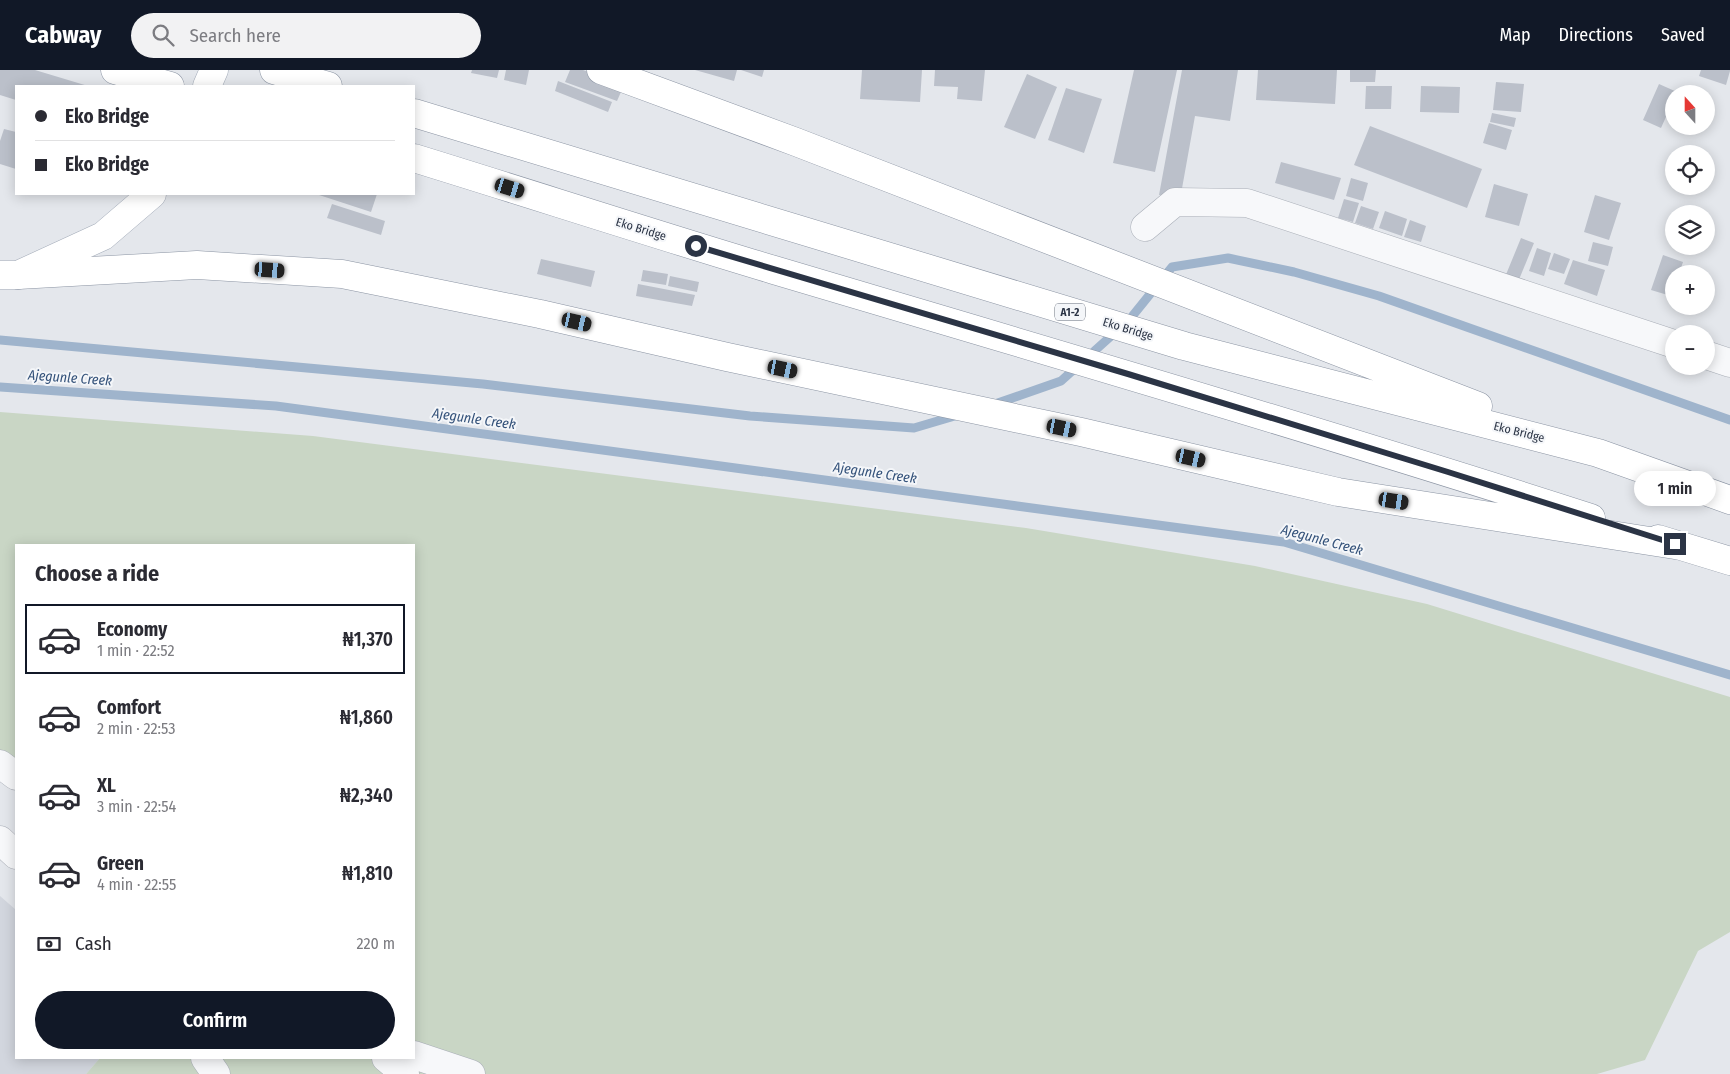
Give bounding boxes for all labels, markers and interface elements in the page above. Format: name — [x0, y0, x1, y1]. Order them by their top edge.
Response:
search box — [131, 13, 481, 58]
text: Cabway — [25, 21, 101, 49]
icon: search — [149, 21, 177, 49]
text: Search here — [189, 24, 281, 47]
text: Map — [1499, 24, 1531, 46]
text: Directions — [1559, 24, 1633, 46]
text: Saved — [1661, 24, 1705, 46]
north arrow — [1665, 85, 1715, 135]
map controls — [1665, 85, 1715, 375]
text: Eko Bridge — [65, 105, 149, 128]
button: locate — [1665, 145, 1715, 195]
text: Eko Bridge — [65, 153, 149, 176]
car — [493, 176, 526, 200]
button: layers — [1665, 205, 1715, 255]
street label: Eko Bridge — [614, 215, 668, 243]
route start — [685, 235, 707, 257]
car — [254, 261, 285, 279]
button: + — [1665, 265, 1715, 315]
road number: A1-2 — [1055, 303, 1085, 320]
car — [560, 311, 593, 333]
street label: Eko Bridge — [1101, 315, 1155, 343]
button: − — [1665, 325, 1715, 375]
car — [766, 359, 799, 379]
water label: Ajegunle Creek — [26, 367, 113, 389]
water label: Ajegunle Creek — [430, 405, 517, 433]
car — [1045, 418, 1078, 438]
street label: Eko Bridge — [1492, 419, 1546, 445]
car — [1174, 447, 1207, 469]
water label: Ajegunle Creek — [831, 459, 918, 487]
callout: 1 min — [1634, 472, 1716, 506]
text: 1 min — [1658, 479, 1692, 498]
car — [1378, 491, 1409, 511]
water label: Ajegunle Creek — [1278, 521, 1365, 559]
route end — [1664, 533, 1686, 555]
text: Choose a ride — [35, 560, 159, 587]
icon: car — [37, 617, 82, 662]
text: Economy — [97, 618, 167, 641]
text: ₦1,370 — [342, 628, 393, 651]
text: 1 min · 22:52 — [97, 641, 175, 660]
icon: car — [37, 695, 82, 740]
text: Comfort — [97, 696, 161, 719]
text: ₦1,860 — [340, 706, 393, 729]
text: 2 min · 22:53 — [97, 719, 176, 738]
icon: car — [37, 773, 82, 818]
text: XL — [97, 774, 116, 797]
text: ₦2,340 — [340, 784, 393, 807]
text: 3 min · 22:54 — [97, 797, 176, 816]
icon: car — [37, 851, 82, 896]
text: Green — [97, 852, 144, 875]
text: ₦1,810 — [342, 862, 393, 885]
text: 4 min · 22:55 — [97, 875, 176, 894]
icon: cash — [35, 930, 63, 958]
text: Cash — [75, 932, 112, 955]
text: 220 m — [356, 934, 395, 953]
button: Confirm — [35, 991, 395, 1049]

